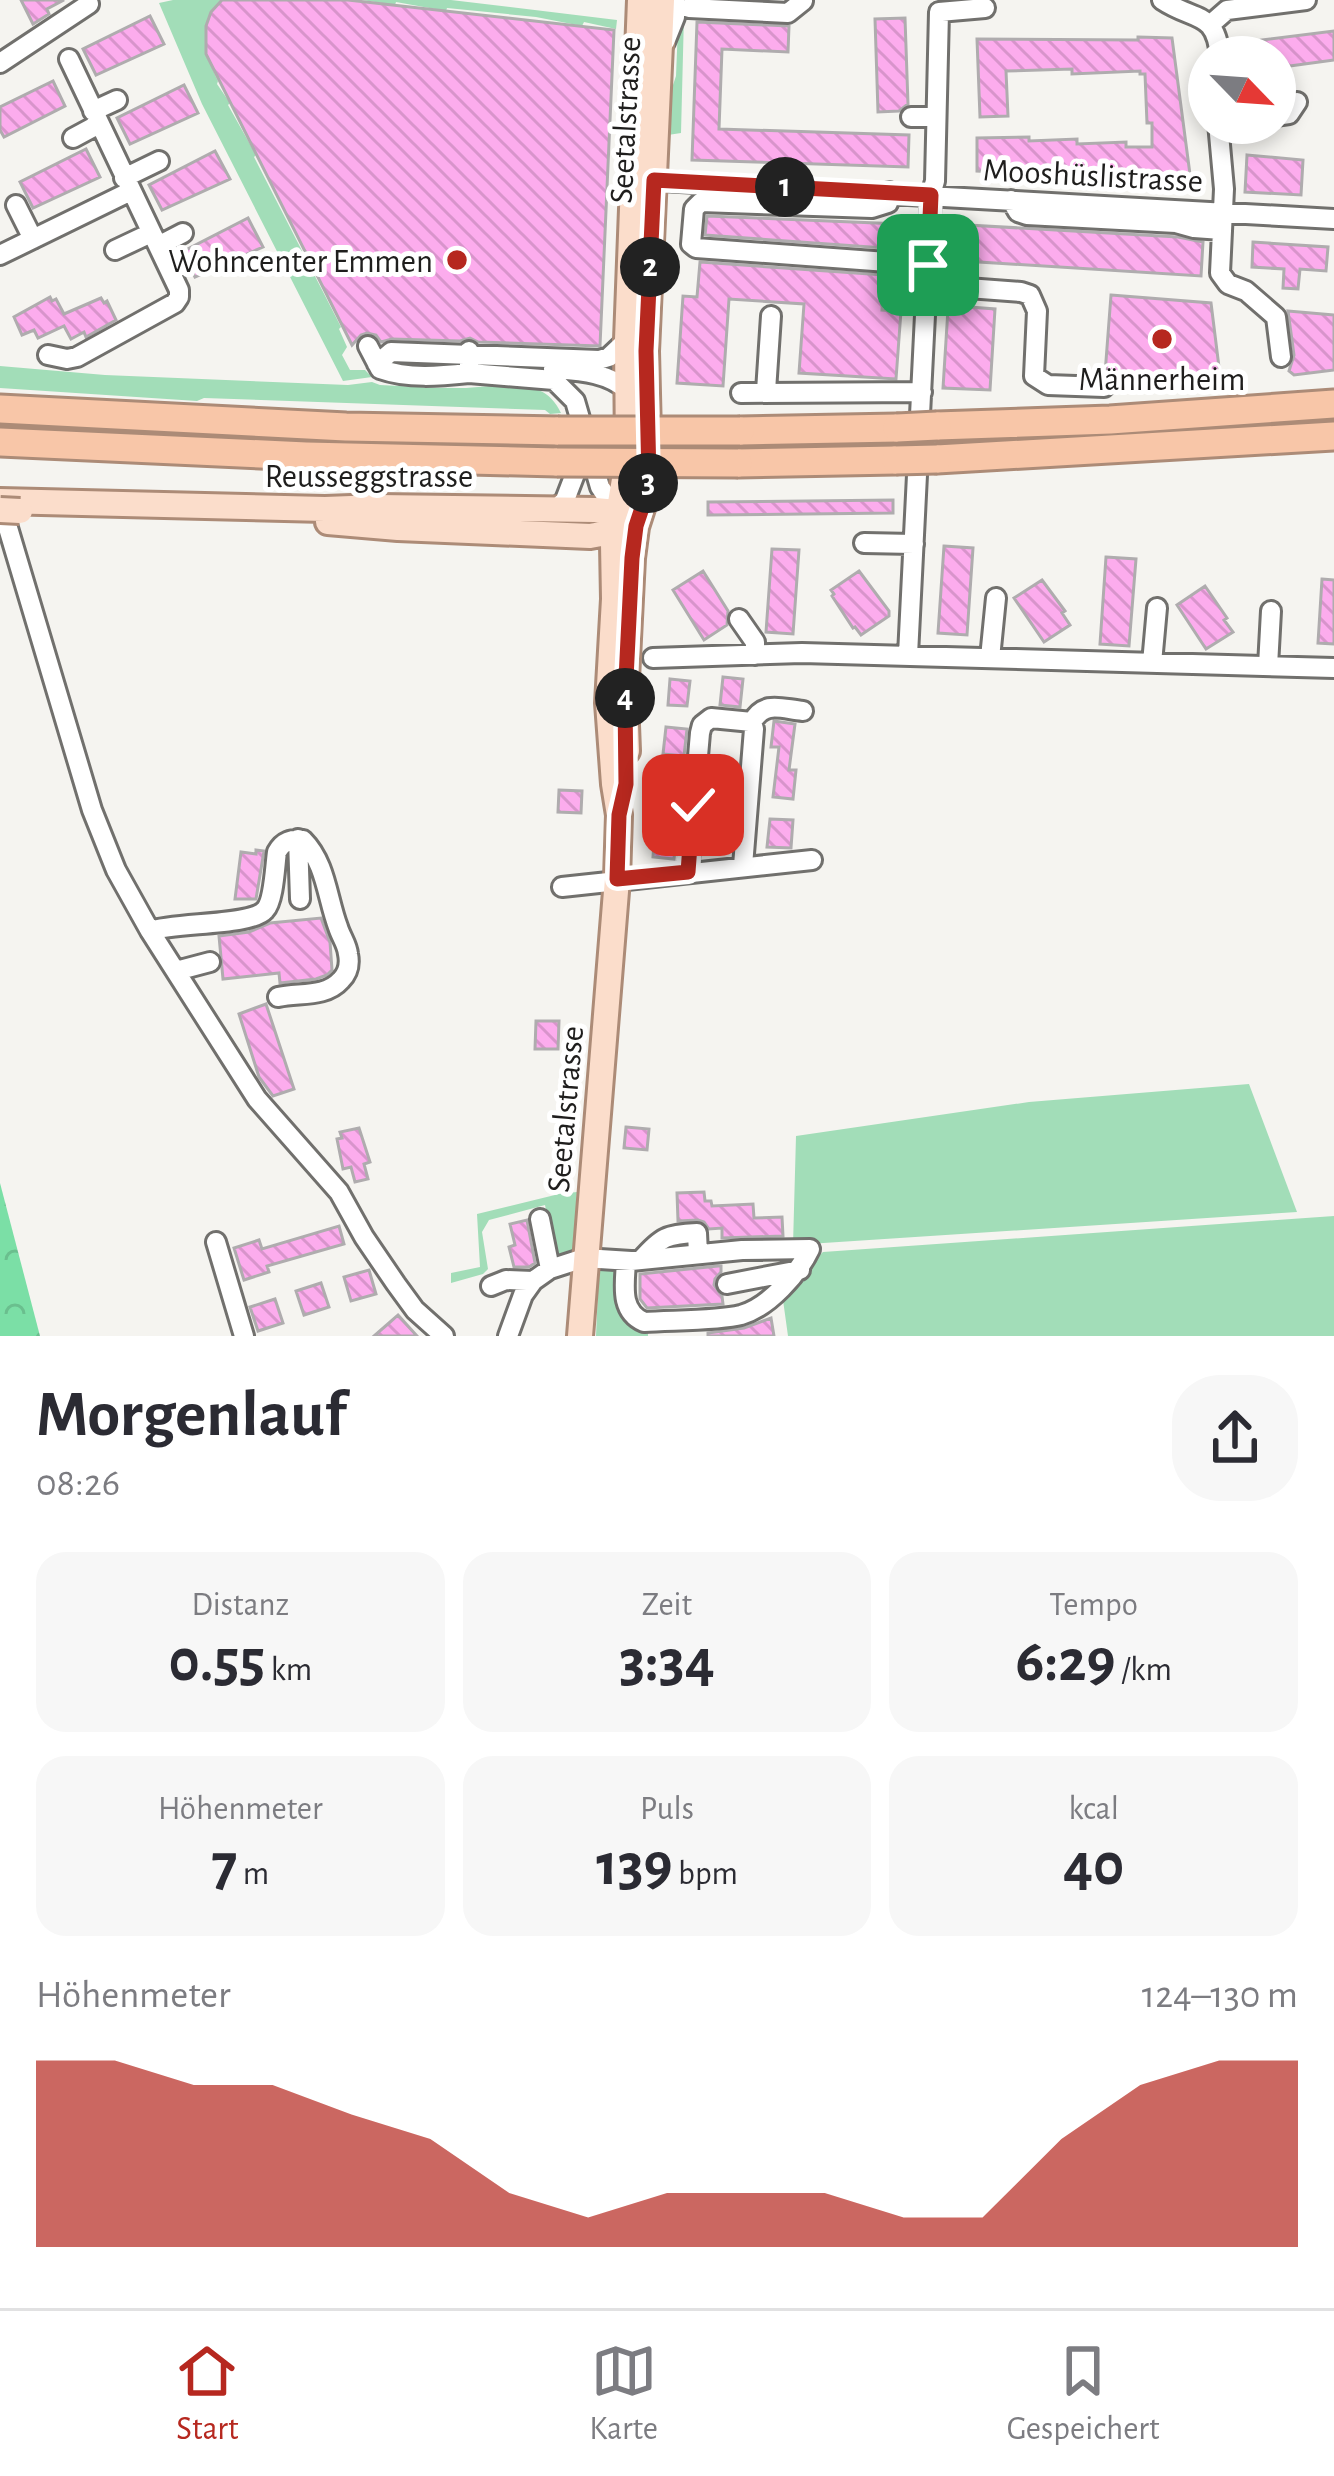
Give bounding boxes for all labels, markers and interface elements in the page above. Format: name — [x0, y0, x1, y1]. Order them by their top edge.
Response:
street label: Seetalstrasse — [606, 36, 647, 204]
north arrow — [1188, 36, 1296, 144]
map controls — [1188, 36, 1296, 144]
street label: Mooshüslistrasse — [982, 154, 1204, 199]
pin: 1 — [755, 157, 815, 217]
text: 1 — [779, 170, 791, 203]
pin — [877, 214, 979, 316]
icon: arrive — [895, 232, 961, 298]
pin: 2 — [620, 237, 680, 297]
place label: Wohncenter Emmen — [168, 246, 433, 279]
marker: Wohncenter Emmen — [444, 247, 470, 273]
text: 2 — [642, 250, 658, 283]
marker: Männerheim — [1149, 326, 1175, 352]
place label: Männerheim — [1078, 364, 1246, 397]
pin: 3 — [618, 453, 678, 513]
street label: Reusseggstrasse — [265, 461, 473, 494]
text: 3 — [641, 466, 655, 499]
pin: 4 — [595, 668, 655, 728]
text: 4 — [617, 681, 633, 714]
pin — [642, 754, 744, 856]
icon: check — [660, 772, 726, 838]
street label: Seetalstrasse — [543, 1024, 590, 1194]
button: share — [1172, 1375, 1298, 1501]
text: Morgenlauf — [36, 1382, 346, 1448]
text: 08:26 — [36, 1464, 120, 1503]
text: Distanz — [192, 1589, 289, 1622]
text: Zeit — [642, 1589, 692, 1622]
text: Tempo — [1049, 1589, 1138, 1622]
text: 0.55 — [168, 1632, 265, 1692]
text: 3:34 — [619, 1632, 715, 1692]
text: 6:29 — [1015, 1632, 1115, 1692]
text: km — [265, 1654, 312, 1687]
text: /km — [1115, 1654, 1172, 1687]
text: Höhenmeter — [158, 1793, 323, 1826]
text: Puls — [640, 1793, 694, 1826]
text: kcal — [1069, 1793, 1119, 1826]
text: 7 — [211, 1836, 237, 1896]
text: 139 — [596, 1836, 673, 1896]
text: 40 — [1063, 1836, 1124, 1896]
text: m — [237, 1858, 269, 1891]
text: bpm — [673, 1858, 738, 1891]
text: Höhenmeter — [36, 1976, 231, 2015]
text: 124–130 m — [1142, 1976, 1298, 2015]
tab: Start — [174, 2338, 240, 2450]
tab: Karte — [589, 2338, 658, 2450]
tab: Gespeichert — [1007, 2338, 1160, 2450]

